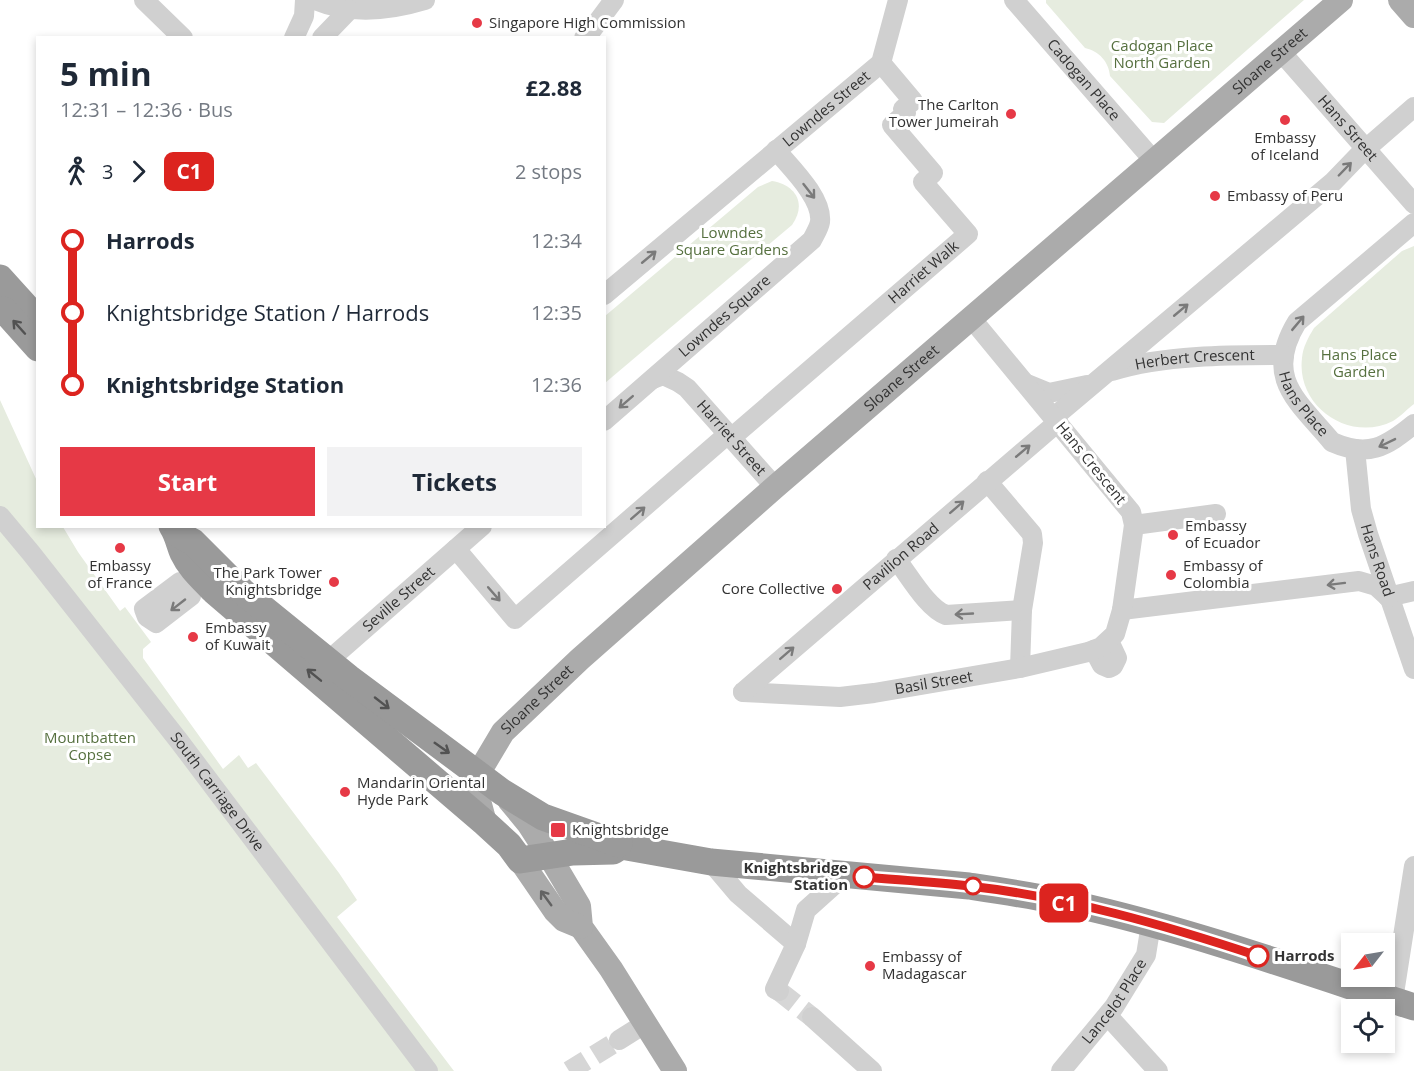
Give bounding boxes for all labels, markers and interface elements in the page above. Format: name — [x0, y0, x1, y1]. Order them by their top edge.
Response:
place label: Singapore High Commission — [489, 12, 686, 32]
marker: Singapore High Commission — [470, 16, 484, 30]
street label: Sloane Street — [1227, 23, 1311, 98]
street label: Cadogan Place — [1043, 34, 1125, 125]
park label: Cadogan Place North Garden — [1111, 35, 1213, 72]
text: 5 min — [60, 51, 152, 96]
street label: Lowndes Street — [778, 66, 874, 150]
text: £2.88 — [525, 72, 582, 102]
street label: Hans Street — [1314, 90, 1383, 165]
place label: The Carlton Tower Jumeirah — [889, 94, 999, 131]
text: 12:31 – 12:36 · Bus — [60, 96, 233, 123]
marker: The Carlton Tower Jumeirah — [1004, 107, 1018, 121]
marker: Embassy of Iceland — [1278, 113, 1292, 127]
place label: Embassy of Iceland — [1251, 127, 1319, 164]
icon: walk — [60, 155, 93, 188]
icon: forward — [122, 155, 155, 188]
text: C1 — [176, 157, 202, 185]
text: 3 — [102, 158, 113, 185]
text: 2 stops — [515, 158, 582, 185]
one-way arrow — [1338, 162, 1352, 177]
one-way arrow — [802, 183, 815, 199]
place label: Embassy of Peru — [1227, 185, 1343, 205]
marker: Embassy of Peru — [1208, 189, 1222, 203]
park label: Lowndes Square Gardens — [676, 222, 788, 259]
text: Harrods — [106, 225, 195, 255]
text: 12:34 — [531, 227, 582, 254]
street label: Harriet Walk — [883, 235, 962, 308]
one-way arrow — [641, 250, 656, 264]
street label: Lowndes Square — [674, 270, 774, 361]
text: Knightsbridge Station / Harrods — [106, 297, 429, 327]
text: 12:35 — [531, 299, 582, 326]
one-way arrow — [1173, 303, 1188, 317]
one-way arrow — [1291, 316, 1305, 331]
one-way arrow — [12, 319, 26, 334]
street label: Sloane Street — [859, 340, 943, 415]
street label: Herbert Crescent — [1133, 344, 1255, 374]
park label: Hans Place Garden — [1321, 344, 1397, 381]
text: Knightsbridge Station — [106, 369, 344, 399]
street label: Hans Place — [1275, 369, 1334, 440]
text: 12:36 — [531, 371, 582, 398]
one-way arrow — [619, 395, 634, 409]
street label: Harriet Street — [693, 395, 771, 480]
street label: Hans Crescent — [1052, 417, 1131, 508]
one-way arrow — [1378, 438, 1396, 450]
one-way arrow — [1015, 444, 1030, 458]
button: Start — [60, 447, 315, 516]
button: Tickets — [327, 447, 582, 516]
one-way arrow — [949, 500, 964, 514]
one-way arrow — [630, 506, 645, 520]
place label: Embassy of Ecuador — [1185, 515, 1260, 552]
street label: Pavilion Road — [858, 518, 943, 594]
street label: Hans Road — [1357, 521, 1400, 599]
marker: Embassy of Ecuador — [1166, 528, 1180, 542]
marker: Embassy of France — [113, 541, 127, 555]
place label: Embassy of France — [88, 555, 152, 592]
place label: Embassy of Colombia — [1183, 555, 1263, 592]
street label: Seville Street — [358, 561, 438, 635]
place label: The Park Tower Knightsbridge — [213, 562, 322, 599]
marker: Embassy of Colombia — [1164, 568, 1178, 582]
marker: The Park Tower Knightsbridge — [327, 575, 341, 589]
place label: Core Collective — [721, 578, 825, 598]
one-way arrow — [1326, 578, 1346, 589]
marker: Core Collective — [830, 582, 844, 596]
one-way arrow — [487, 586, 501, 601]
one-way arrow — [171, 599, 187, 612]
one-way arrow — [954, 608, 974, 619]
place label: Embassy of Kuwait — [205, 617, 270, 654]
marker: Embassy of Kuwait — [186, 630, 200, 644]
one-way arrow — [779, 646, 794, 660]
street label: Sloane Street — [496, 660, 577, 738]
street label: Basil Street — [893, 665, 974, 698]
one-way arrow — [306, 669, 322, 682]
one-way arrow — [374, 697, 390, 710]
park label: Mountbatten Copse — [44, 727, 136, 764]
street label: South Carriage Drive — [167, 727, 270, 855]
one-way arrow — [434, 742, 450, 754]
place label: Mandarin Oriental Hyde Park — [357, 772, 485, 809]
marker: Mandarin Oriental Hyde Park — [338, 785, 352, 799]
place label: Knightsbridge — [572, 819, 669, 839]
marker: Knightsbridge — [549, 821, 567, 839]
place label: Knightsbridge Station — [744, 857, 848, 894]
marker: Knightsbridge Station — [853, 866, 875, 888]
unlabelled marker — [964, 877, 982, 895]
line badge: C1 — [1037, 884, 1091, 922]
text: C1 — [1051, 889, 1077, 917]
one-way arrow — [540, 891, 552, 907]
north arrow — [1341, 933, 1395, 987]
map controls — [1341, 933, 1395, 1053]
marker: Harrods — [1247, 945, 1269, 967]
place label: Harrods — [1274, 945, 1334, 965]
place label: Embassy of Madagascar — [882, 946, 967, 983]
street label: Lancelot Place — [1077, 955, 1150, 1047]
marker: Embassy of Madagascar — [863, 959, 877, 973]
button: locate — [1341, 999, 1395, 1053]

